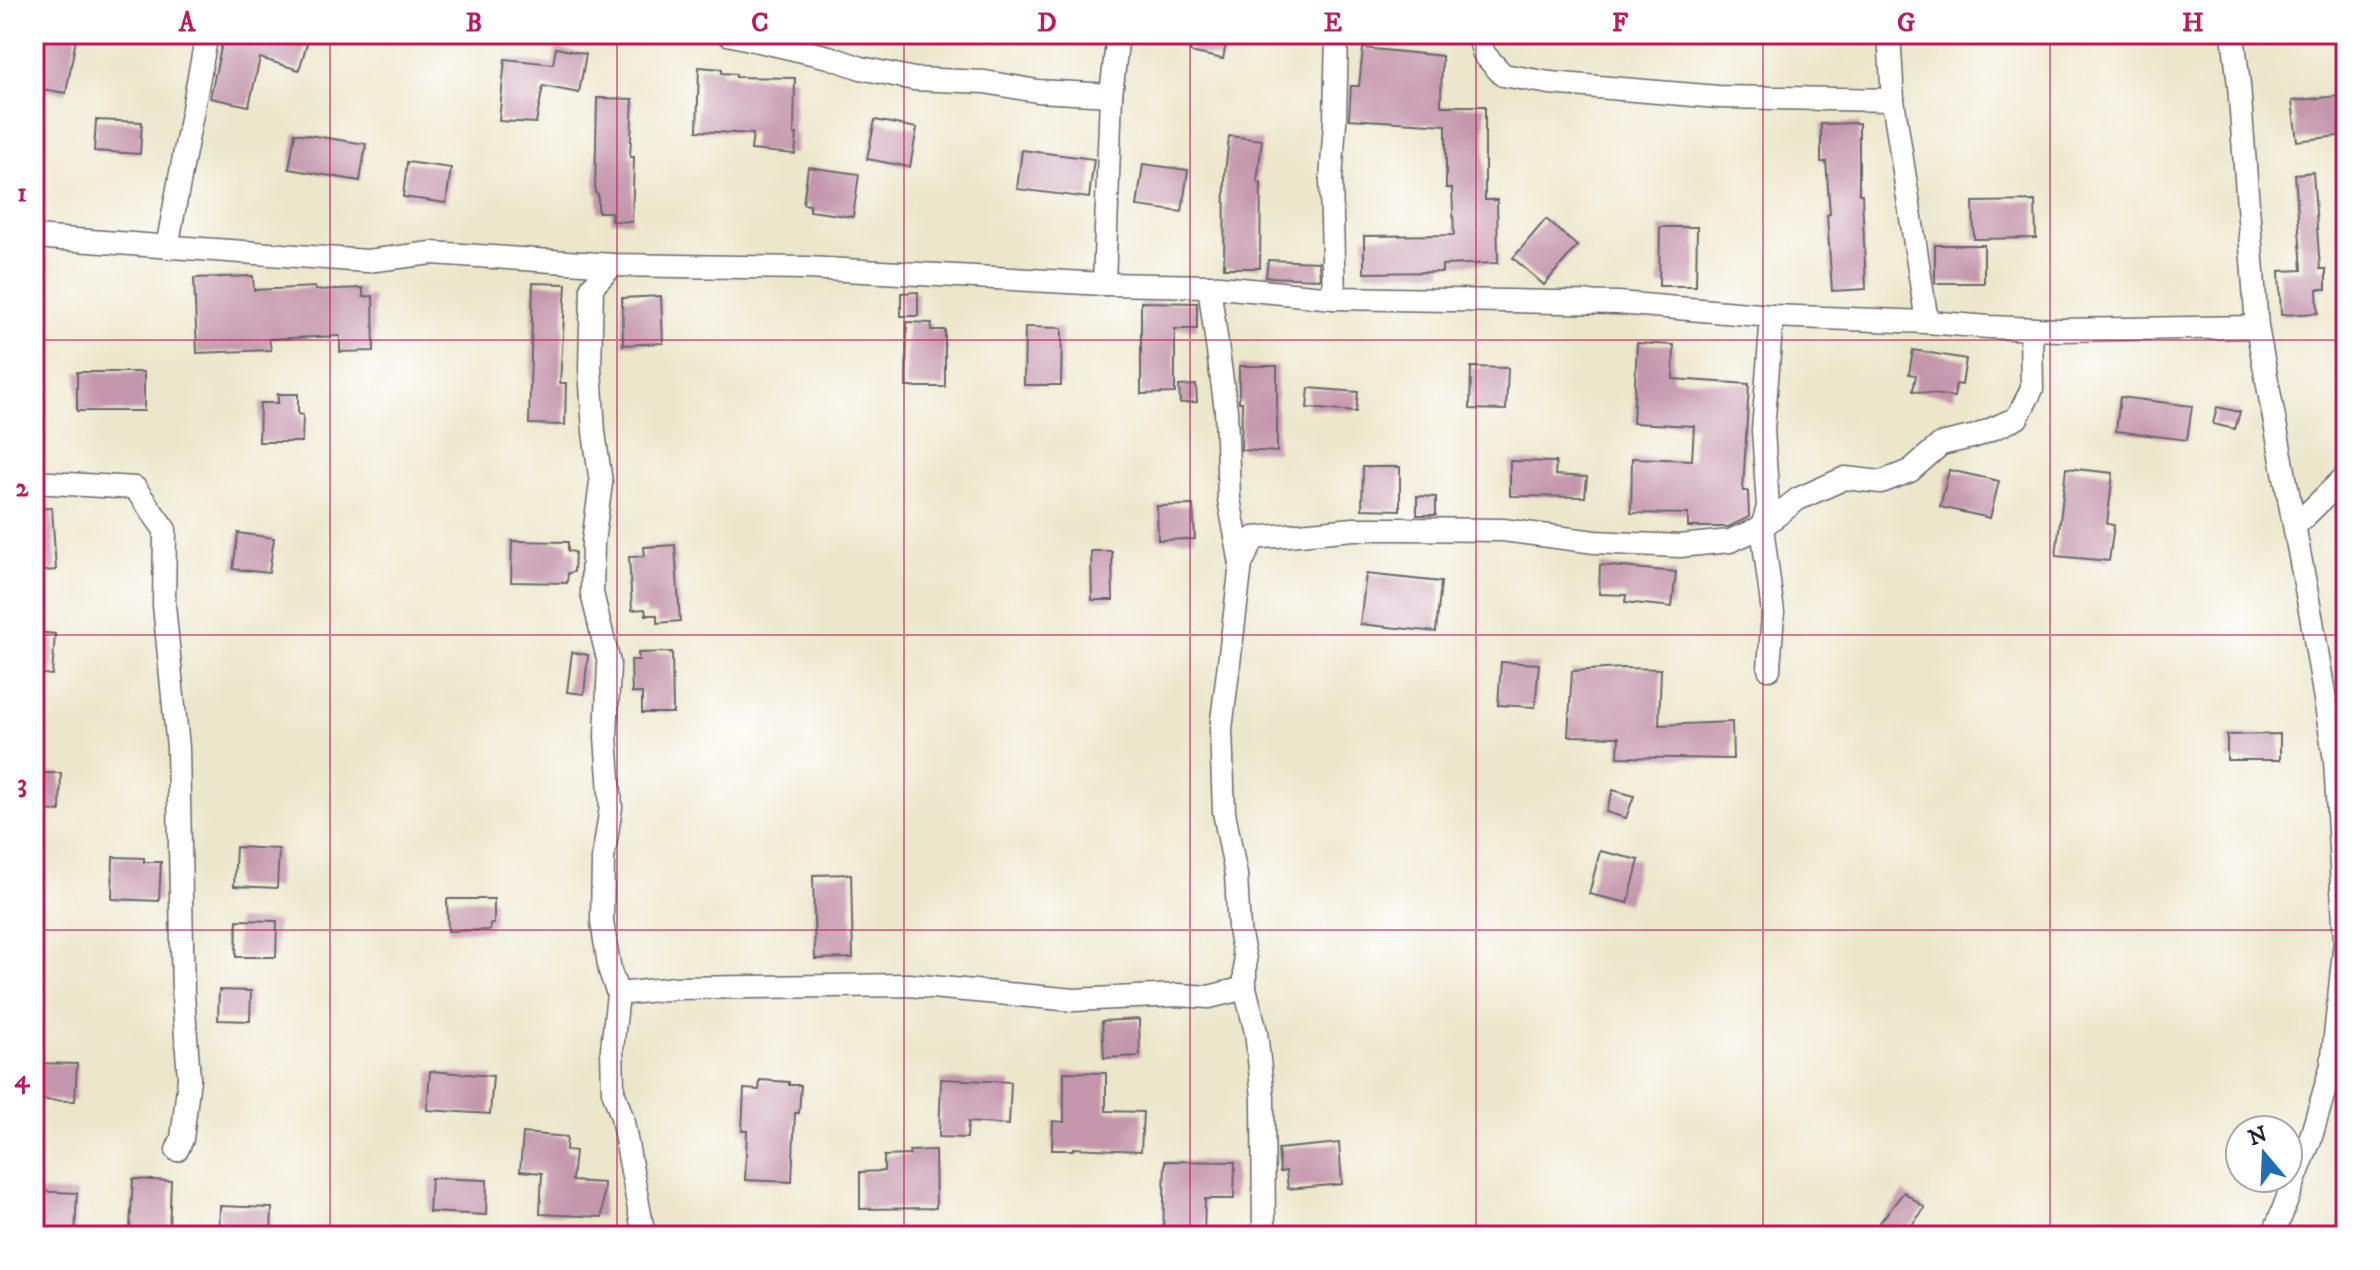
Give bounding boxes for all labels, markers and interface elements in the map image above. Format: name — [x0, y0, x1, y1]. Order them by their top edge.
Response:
text: A — [178, 7, 197, 40]
text: B — [466, 7, 482, 40]
text: C — [751, 7, 769, 40]
text: D — [1037, 7, 1057, 40]
text: E — [1324, 7, 1342, 40]
text: F — [1612, 7, 1629, 40]
text: G — [1897, 7, 1915, 40]
text: H — [2182, 7, 2204, 40]
text: 1 — [17, 177, 27, 210]
text: 2 — [16, 472, 30, 505]
text: 3 — [17, 768, 27, 801]
text: 4 — [15, 1063, 31, 1096]
north arrow — [2224, 1114, 2304, 1194]
text: N — [2245, 1121, 2271, 1152]

